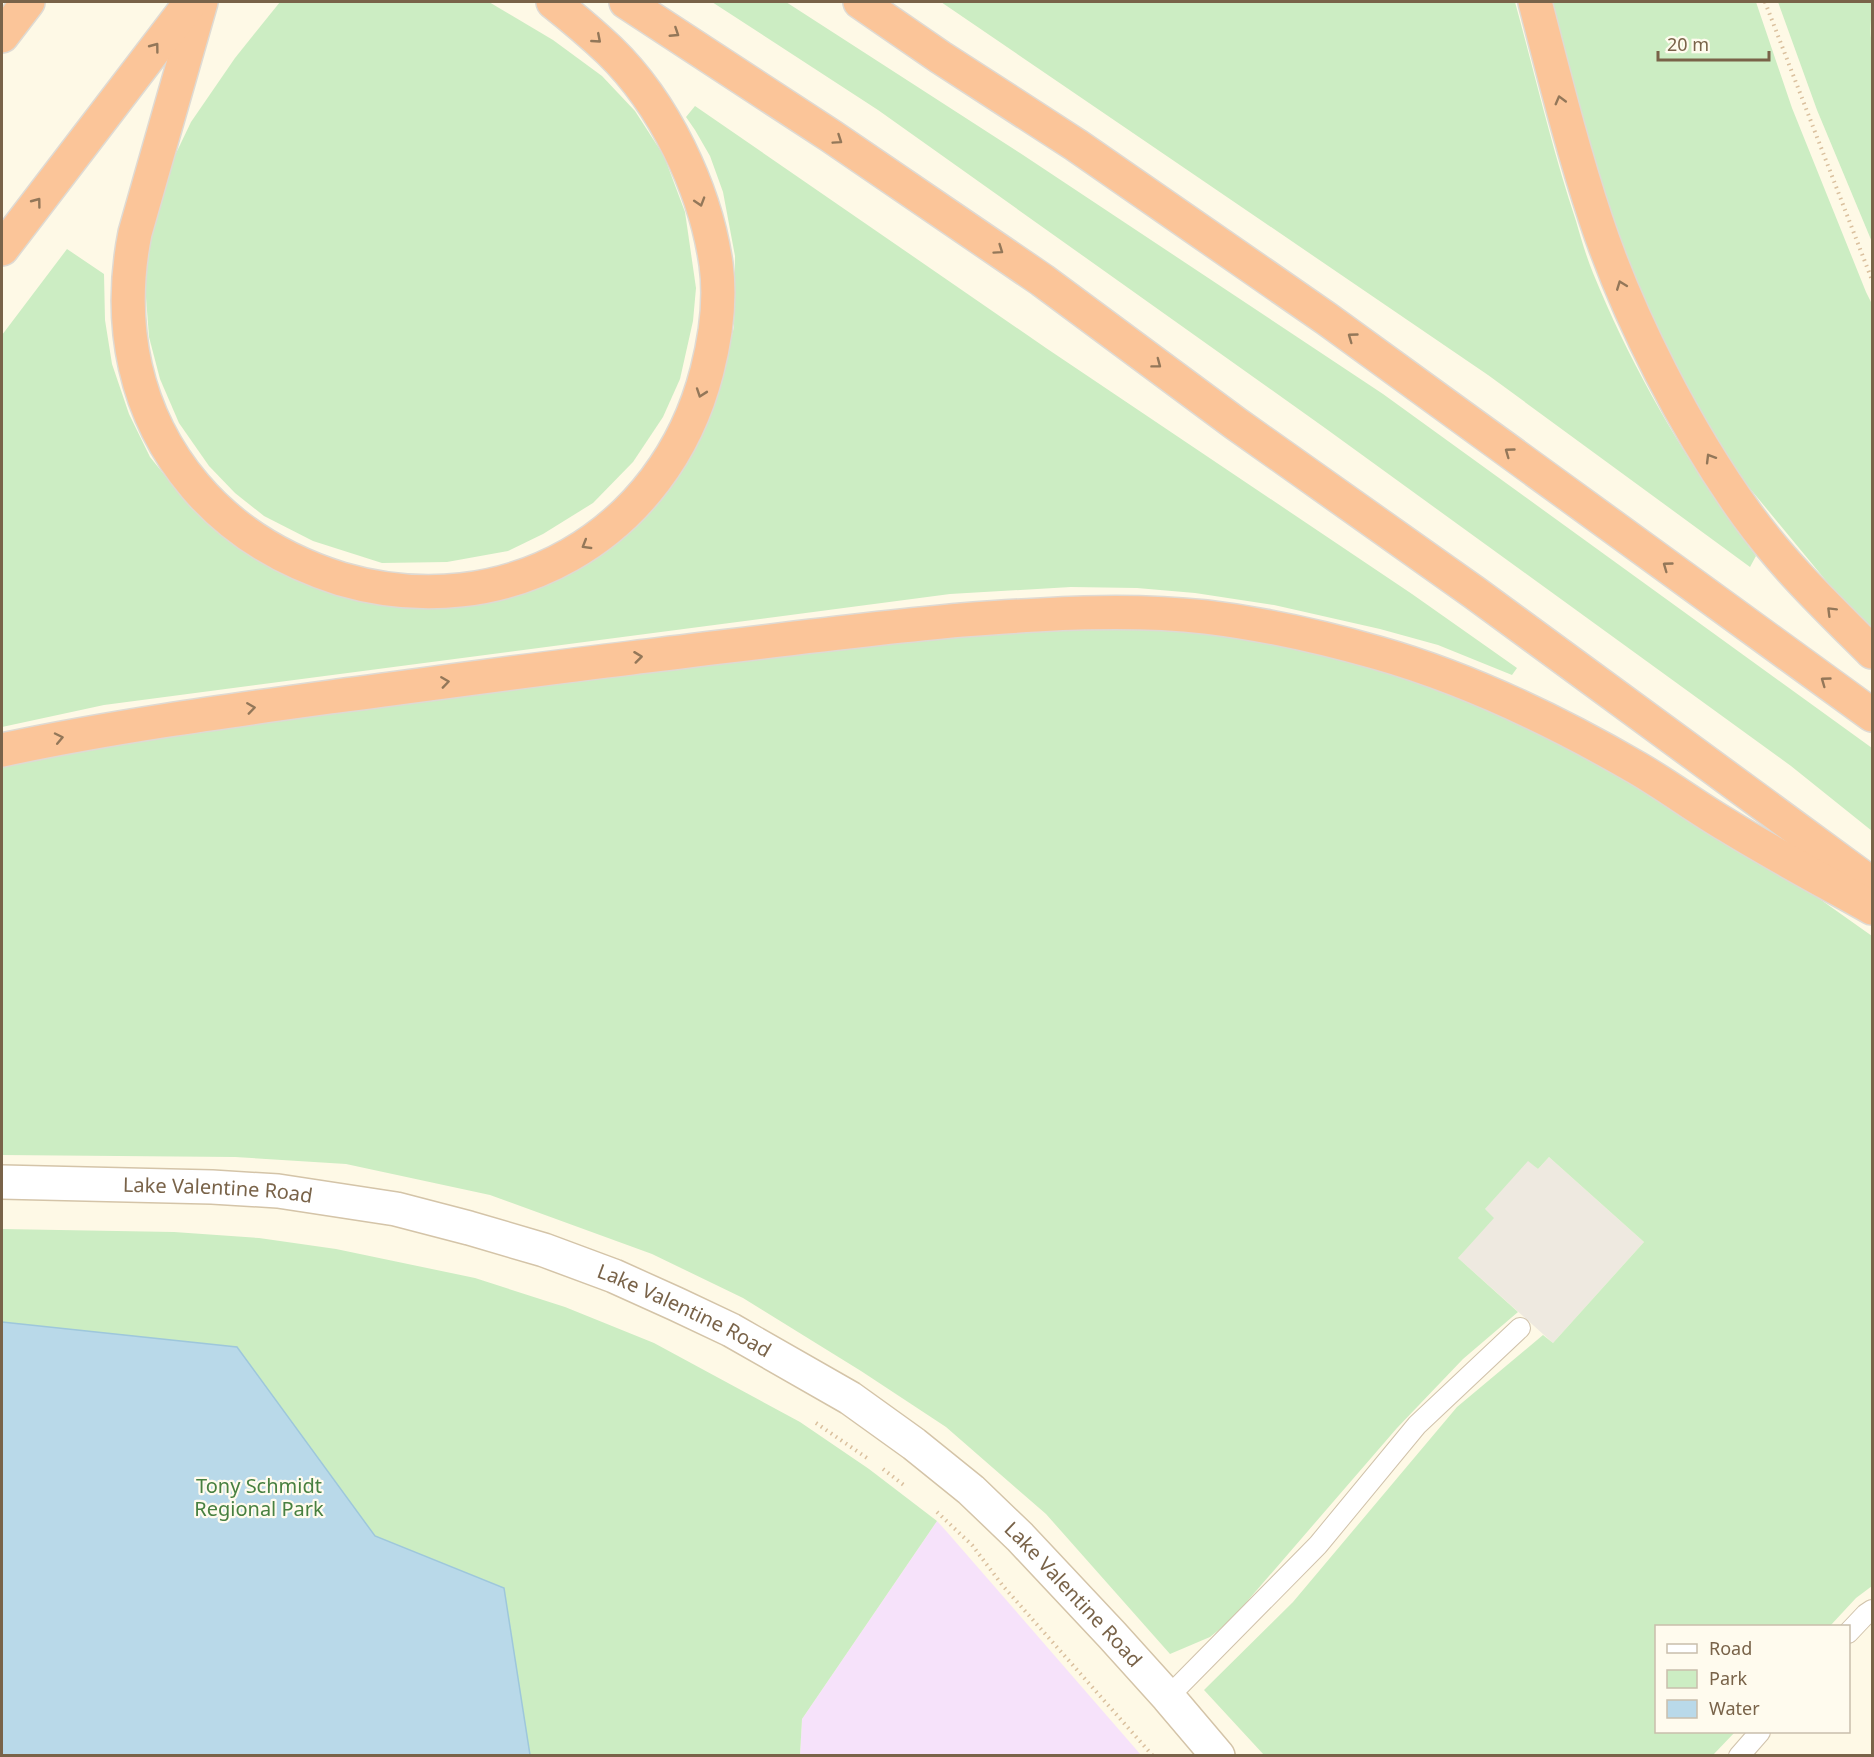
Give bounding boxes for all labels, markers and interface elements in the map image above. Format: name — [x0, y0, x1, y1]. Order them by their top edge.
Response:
scale bar — [1658, 24, 1769, 62]
one-way arrow — [668, 26, 679, 37]
one-way arrow — [590, 32, 601, 43]
text: 20 m — [1667, 32, 1709, 56]
one-way arrow — [148, 43, 159, 54]
one-way arrow — [1555, 95, 1568, 105]
one-way arrow — [831, 133, 842, 144]
one-way arrow — [693, 196, 705, 207]
one-way arrow — [30, 198, 41, 209]
one-way arrow — [992, 243, 1003, 254]
one-way arrow — [1616, 280, 1628, 291]
one-way arrow — [1347, 333, 1358, 344]
one-way arrow — [1150, 357, 1161, 368]
one-way arrow — [696, 387, 708, 398]
one-way arrow — [1505, 448, 1516, 459]
one-way arrow — [1705, 454, 1717, 464]
one-way arrow — [582, 538, 592, 550]
one-way arrow — [1663, 563, 1674, 574]
one-way arrow — [1827, 607, 1838, 618]
one-way arrow — [633, 652, 643, 664]
one-way arrow — [440, 676, 449, 688]
one-way arrow — [1821, 677, 1832, 688]
one-way arrow — [247, 702, 256, 714]
one-way arrow — [53, 733, 63, 746]
street label: Lake Valentine Road — [123, 1171, 315, 1209]
street label: Lake Valentine Road — [594, 1257, 776, 1363]
park label: Tony Schmidt Regional Park — [194, 1472, 324, 1522]
street label: Lake Valentine Road — [999, 1515, 1148, 1673]
legend — [1655, 1625, 1850, 1733]
text: Road — [1709, 1636, 1752, 1660]
text: Park — [1709, 1666, 1747, 1690]
text: Water — [1709, 1696, 1760, 1720]

